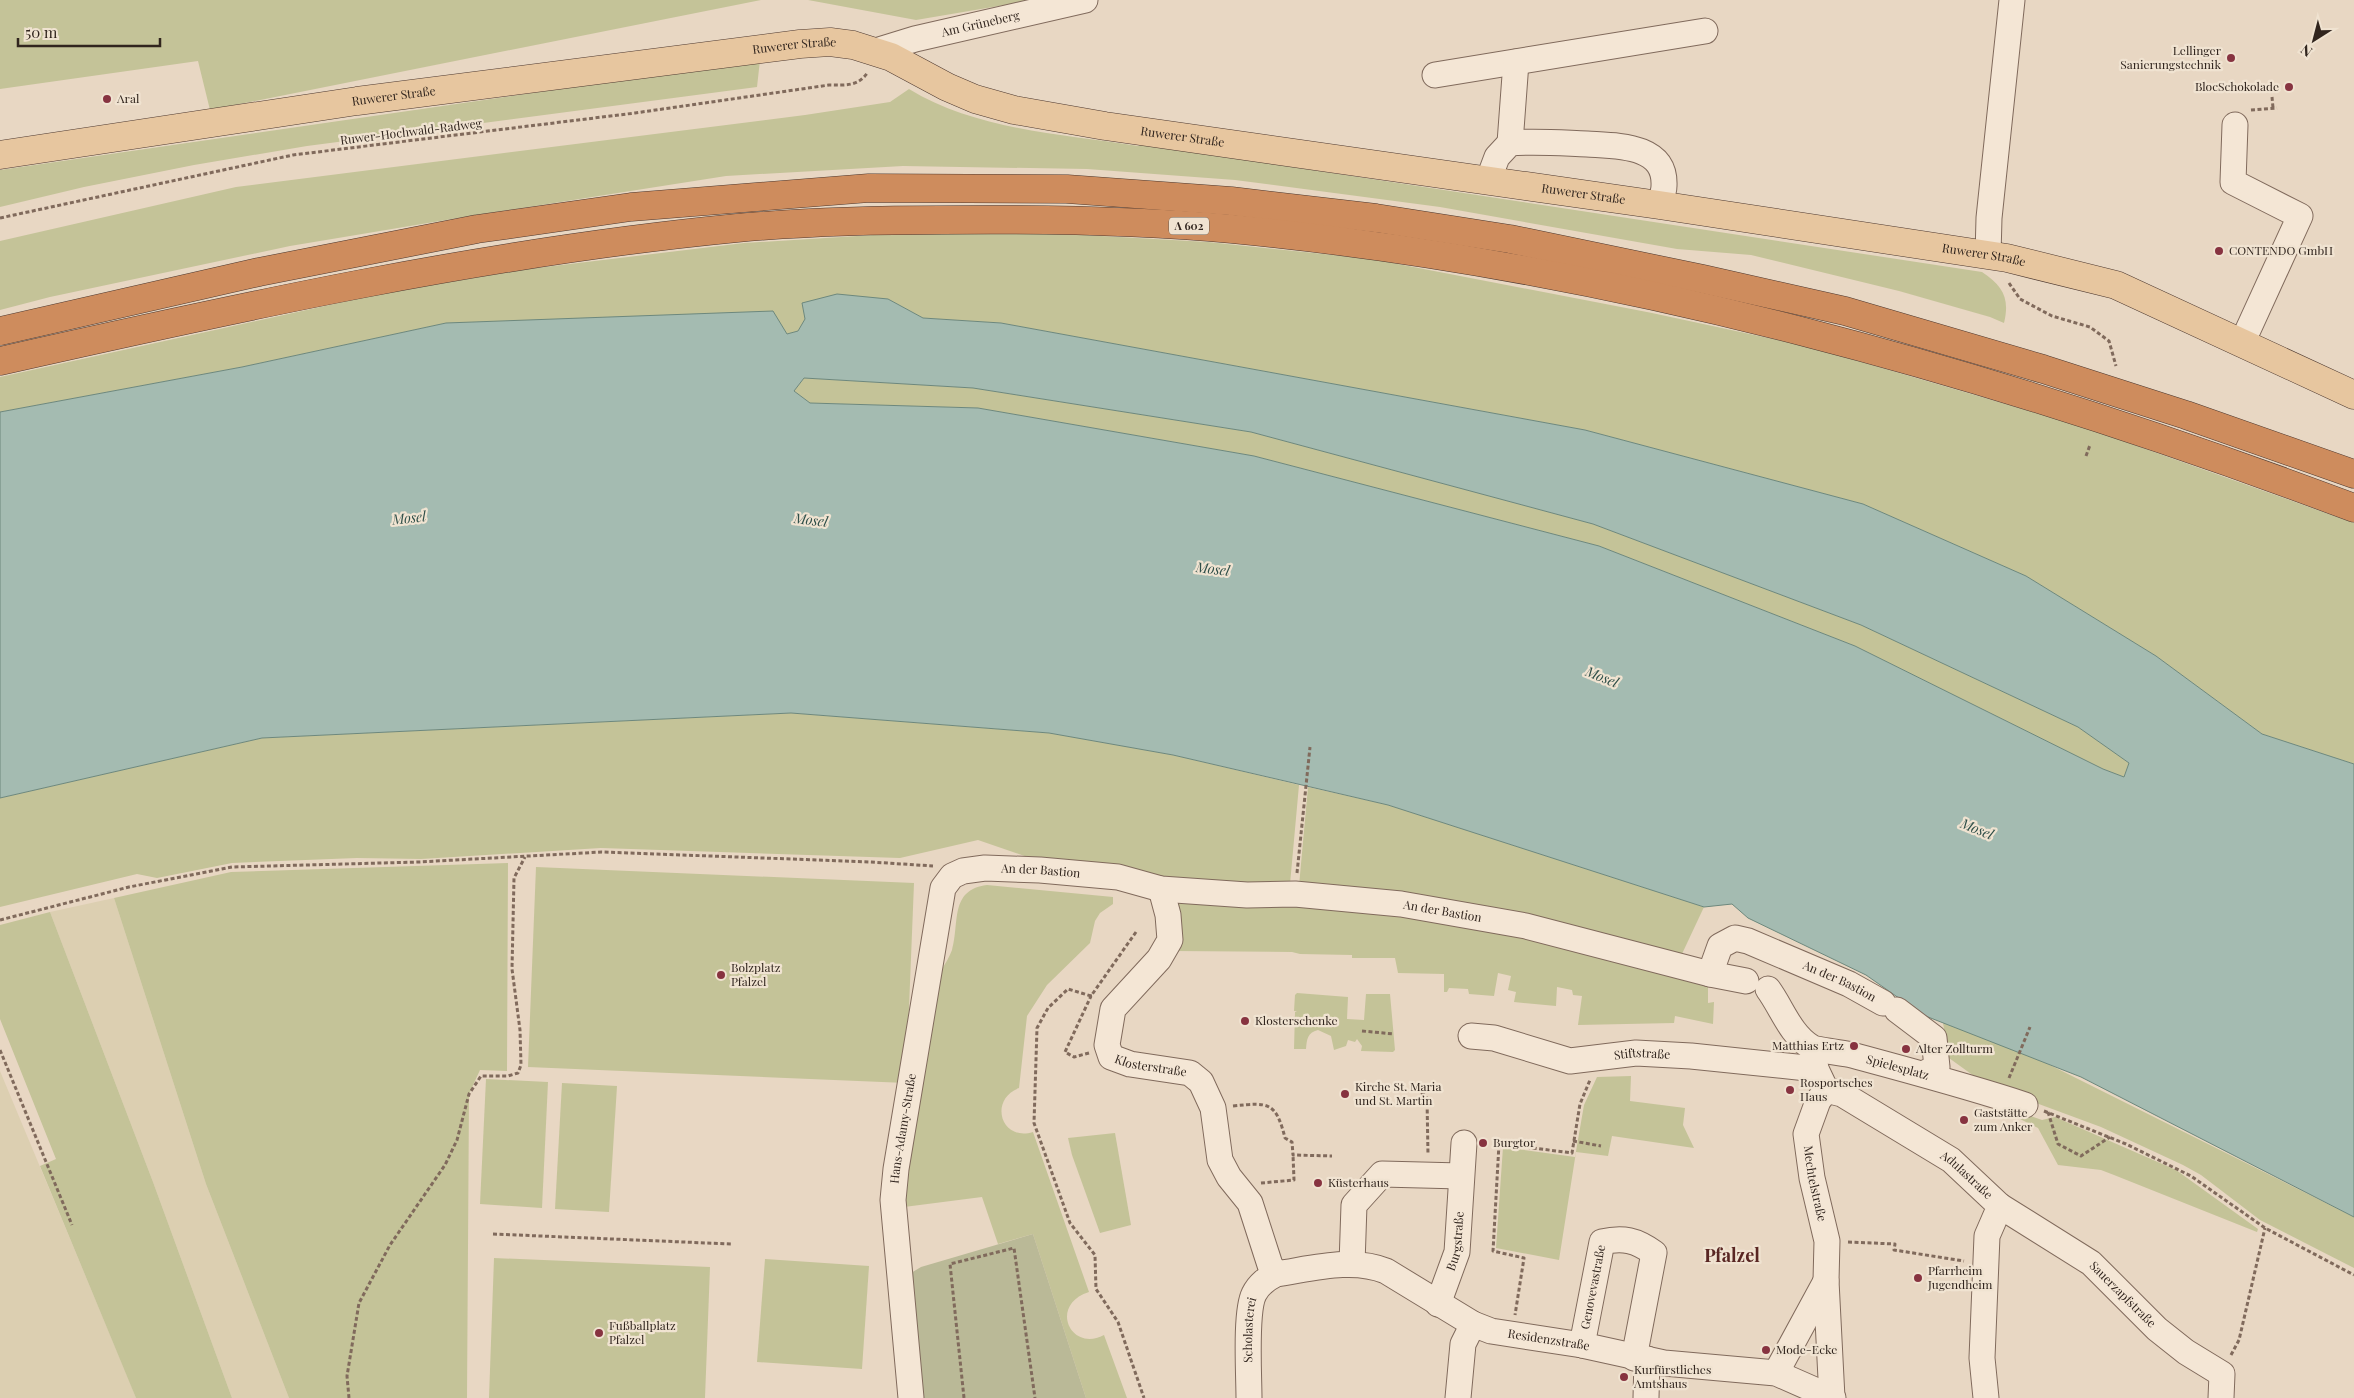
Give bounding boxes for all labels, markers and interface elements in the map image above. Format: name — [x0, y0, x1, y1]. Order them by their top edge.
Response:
street label: Am Grüneberg — [939, 6, 1022, 40]
scale bar — [18, 15, 160, 47]
north arrow — [2289, 15, 2339, 65]
text: 50 m — [25, 22, 58, 42]
street label: Ruwerer Straße — [751, 33, 838, 57]
text: N — [2296, 40, 2316, 62]
place label: Lellinger Sanierungstechnik — [2120, 42, 2222, 72]
marker: Lellinger Sanierungstechnik — [2225, 52, 2237, 64]
place label: BlocSchokolade — [2195, 78, 2279, 94]
marker: BlocSchokolade — [2283, 81, 2295, 93]
street label: Ruwerer Straße — [350, 82, 436, 109]
place label: Aral — [116, 90, 140, 106]
marker: Aral — [101, 93, 113, 105]
street label: Ruwer-Hochwald-Radweg — [339, 114, 483, 148]
street label: Ruwerer Straße — [1140, 122, 1226, 150]
street label: Ruwerer Straße — [1541, 179, 1626, 207]
road number: A 602 — [1169, 218, 1209, 235]
street label: Ruwerer Straße — [1941, 239, 2027, 269]
place label: CONTENDO GmbH — [2229, 242, 2333, 258]
marker: CONTENDO GmbH — [2213, 245, 2225, 257]
water label: Mosel — [390, 506, 428, 529]
water label: Mosel — [792, 508, 830, 531]
water label: Mosel — [1194, 557, 1232, 580]
water label: Mosel — [1582, 661, 1622, 692]
water label: Mosel — [1957, 813, 1997, 844]
street label: An der Bastion — [1000, 860, 1081, 881]
street label: An der Bastion — [1401, 895, 1483, 925]
street label: An der Bastion — [1800, 956, 1879, 1005]
place label: Bolzplatz Pfalzel — [731, 959, 781, 989]
marker: Bolzplatz Pfalzel — [715, 969, 727, 981]
place label: Klosterschenke — [1255, 1012, 1338, 1028]
marker: Klosterschenke — [1239, 1015, 1251, 1027]
place label: Matthias Ertz — [1772, 1037, 1844, 1053]
marker: Matthias Ertz — [1848, 1040, 1860, 1052]
place label: Alter Zollturm — [1915, 1040, 1993, 1056]
marker: Alter Zollturm — [1900, 1043, 1912, 1055]
street label: Stiftstraße — [1613, 1044, 1671, 1063]
street label: Klosterstraße — [1113, 1050, 1188, 1079]
street label: Spielesplatz — [1865, 1050, 1931, 1083]
street label: Hans-Adamy-Straße — [886, 1072, 919, 1184]
place label: Rosportsches Haus — [1800, 1074, 1873, 1104]
place label: Kirche St. Maria und St. Martin — [1355, 1078, 1441, 1108]
marker: Rosportsches Haus — [1784, 1084, 1796, 1096]
marker: Kirche St. Maria und St. Martin — [1339, 1088, 1351, 1100]
place label: Gaststätte zum Anker — [1974, 1104, 2033, 1134]
marker: Gaststätte zum Anker — [1958, 1114, 1970, 1126]
place label: Burgtor — [1493, 1134, 1536, 1150]
marker: Burgtor — [1477, 1137, 1489, 1149]
street label: Mechtelstraße — [1801, 1144, 1831, 1223]
street label: Adulastraße — [1937, 1146, 1996, 1202]
place label: Küsterhaus — [1328, 1174, 1389, 1190]
marker: Küsterhaus — [1312, 1177, 1324, 1189]
street label: Burgstraße — [1442, 1211, 1467, 1273]
street label: Genovevastraße — [1576, 1243, 1608, 1331]
district label: Pfalzel — [1704, 1243, 1760, 1267]
street label: Sauerzapfstraße — [2087, 1257, 2160, 1330]
place label: Pfarrheim Jugendheim — [1927, 1262, 1993, 1292]
marker: Pfarrheim Jugendheim — [1912, 1272, 1924, 1284]
street label: Scholasterei — [1239, 1295, 1259, 1363]
place label: Fußballplatz Pfalzel — [609, 1317, 676, 1347]
street label: Residenzstraße — [1507, 1325, 1591, 1353]
marker: Fußballplatz Pfalzel — [593, 1327, 605, 1339]
place label: Mode-Ecke — [1776, 1341, 1837, 1357]
marker: Mode-Ecke — [1760, 1344, 1772, 1356]
place label: Kurfürstliches Amtshaus — [1633, 1361, 1711, 1391]
marker: Kurfürstliches Amtshaus — [1618, 1371, 1630, 1383]

